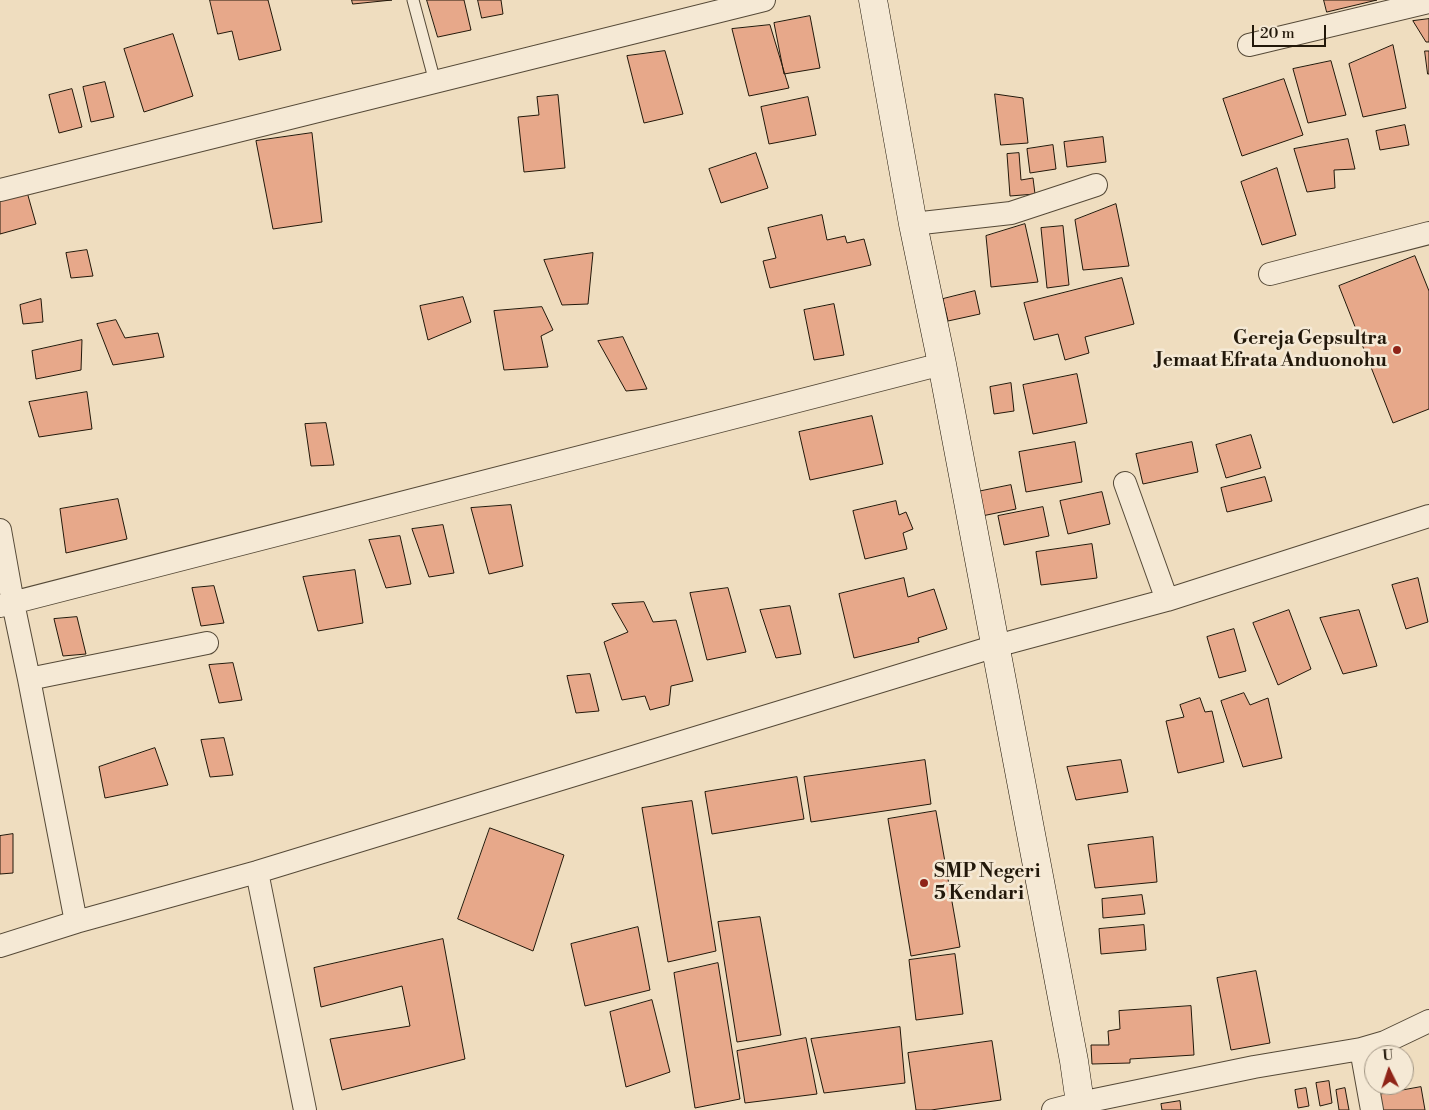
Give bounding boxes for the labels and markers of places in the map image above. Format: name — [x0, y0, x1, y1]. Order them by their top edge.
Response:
place label: Gereja Gepsultra Jemaat Efrata Anduonohu — [1155, 328, 1387, 372]
marker: Gereja Gepsultra Jemaat Efrata Anduonohu — [1391, 344, 1403, 356]
place label: SMP Negeri 5 Kendari — [934, 861, 1041, 905]
marker: SMP Negeri 5 Kendari — [918, 877, 930, 889]

